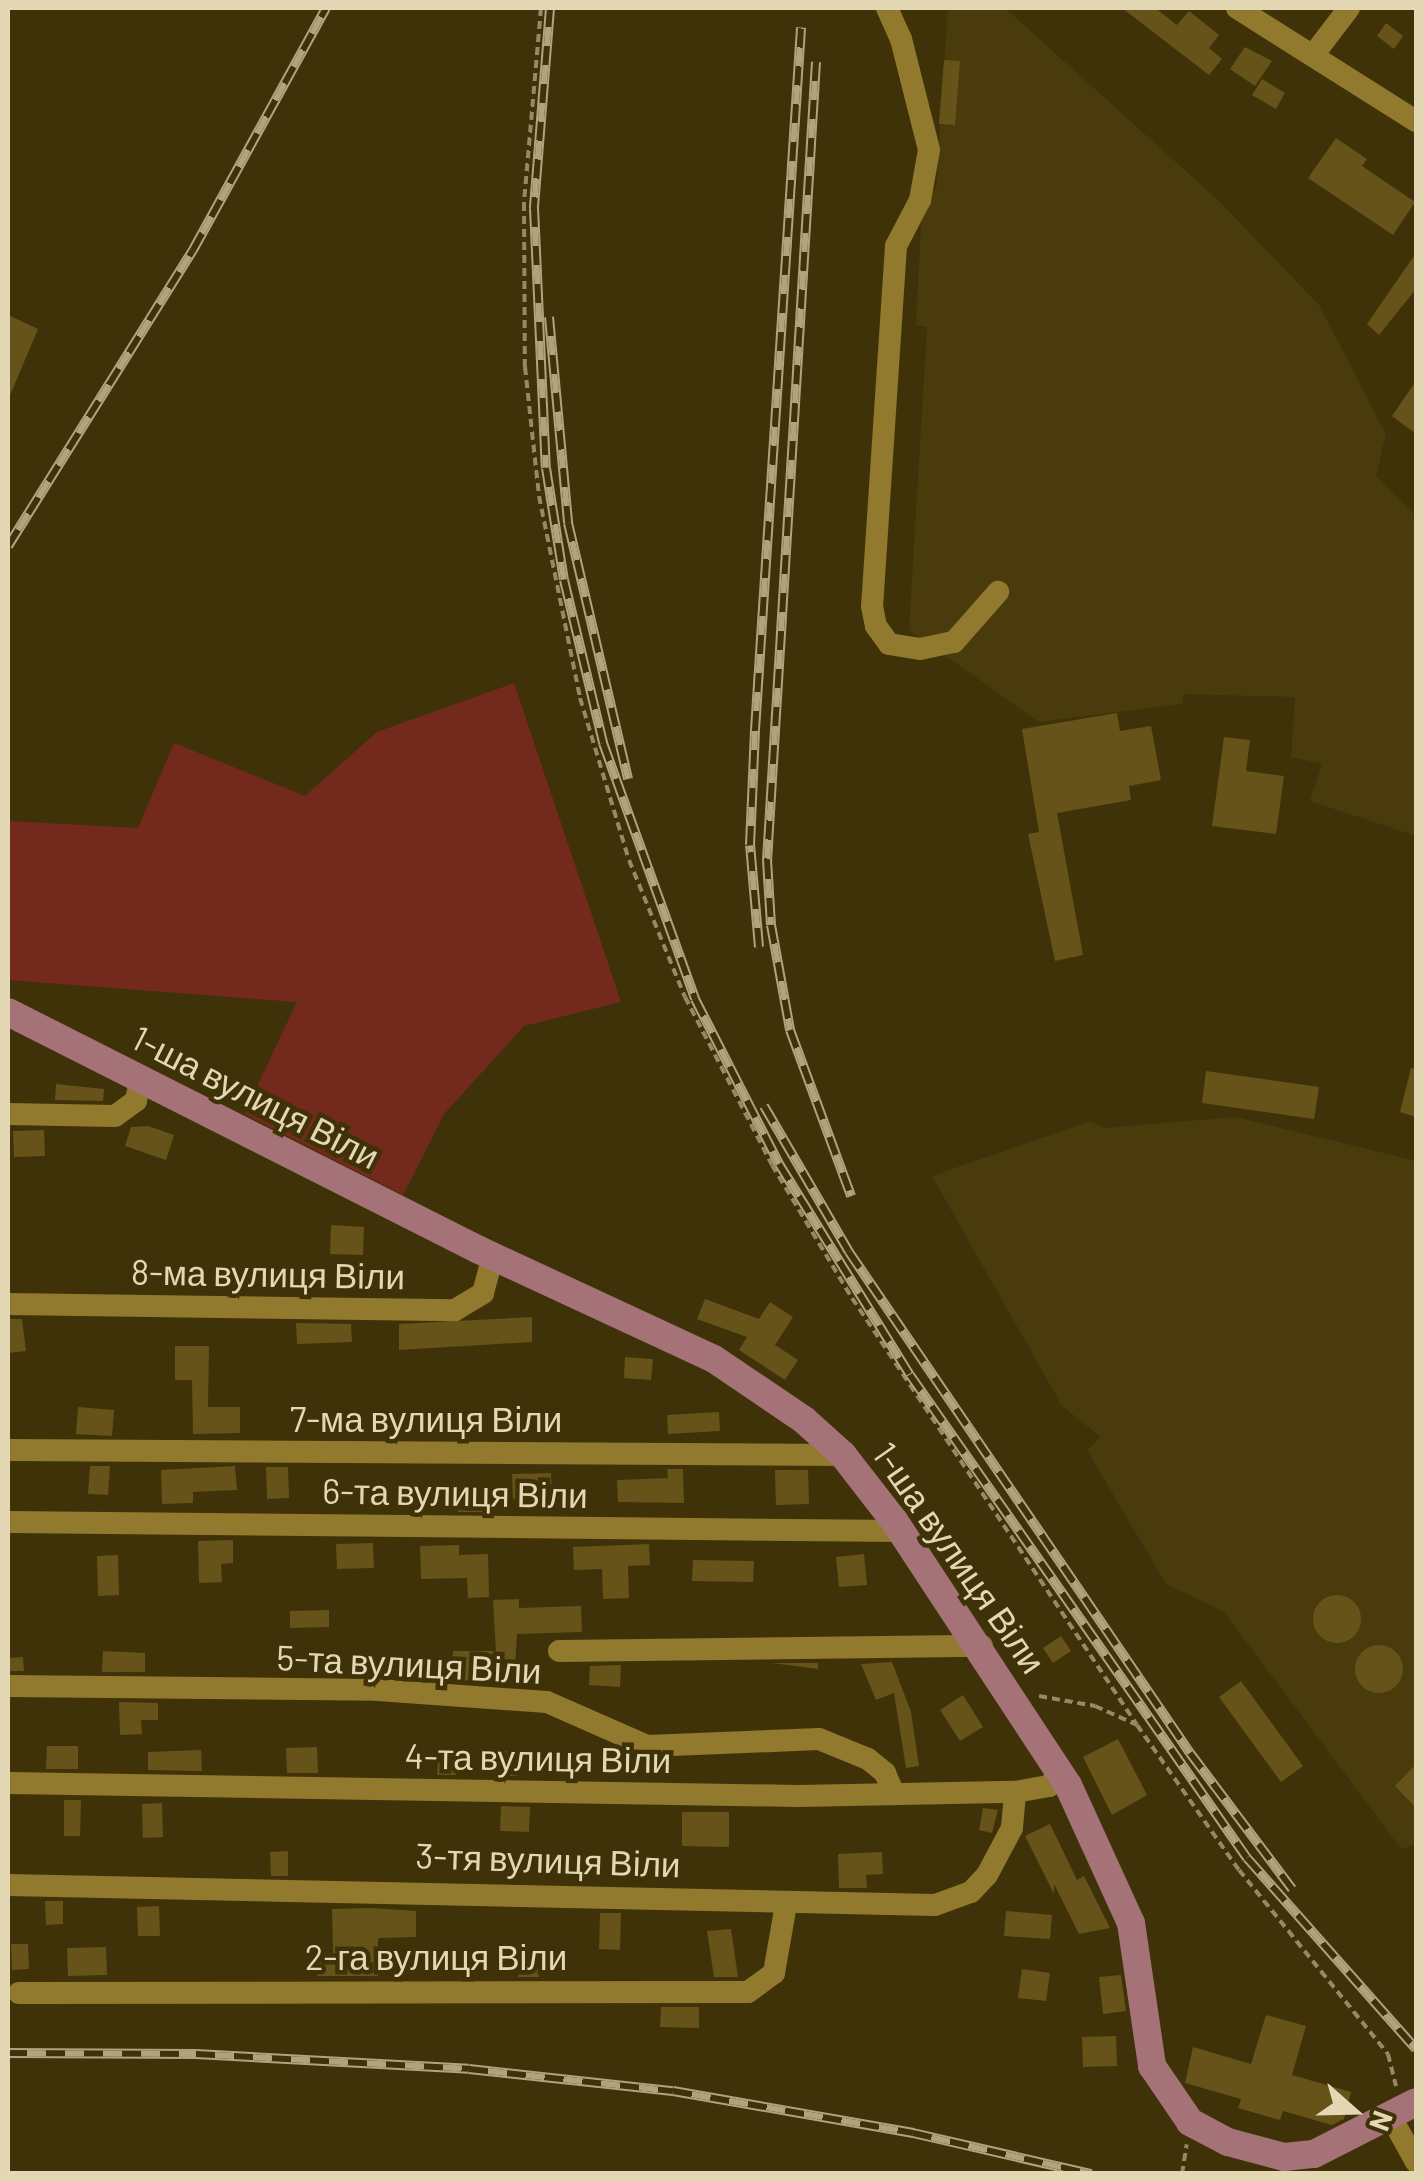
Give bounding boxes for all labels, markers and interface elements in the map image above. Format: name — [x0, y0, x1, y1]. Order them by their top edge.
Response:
street label: 1-ша вулиця Віли — [125, 1015, 387, 1177]
street label: 8-ма вулиця Віли — [131, 1250, 405, 1296]
street label: 7-ма вулиця Віли — [290, 1397, 562, 1439]
street label: 1-ша вулиця Віли — [865, 1433, 1055, 1681]
street label: 6-та вулиця Віли — [322, 1469, 588, 1515]
street label: 5-та вулиця Віли — [275, 1635, 543, 1691]
street label: 4-та вулиця Віли — [404, 1734, 672, 1780]
street label: 3-тя вулиця Віли — [415, 1833, 681, 1885]
street label: 2-га вулиця Віли — [305, 1935, 567, 1977]
north arrow — [1304, 2061, 1404, 2161]
text: N — [1363, 2107, 1401, 2136]

